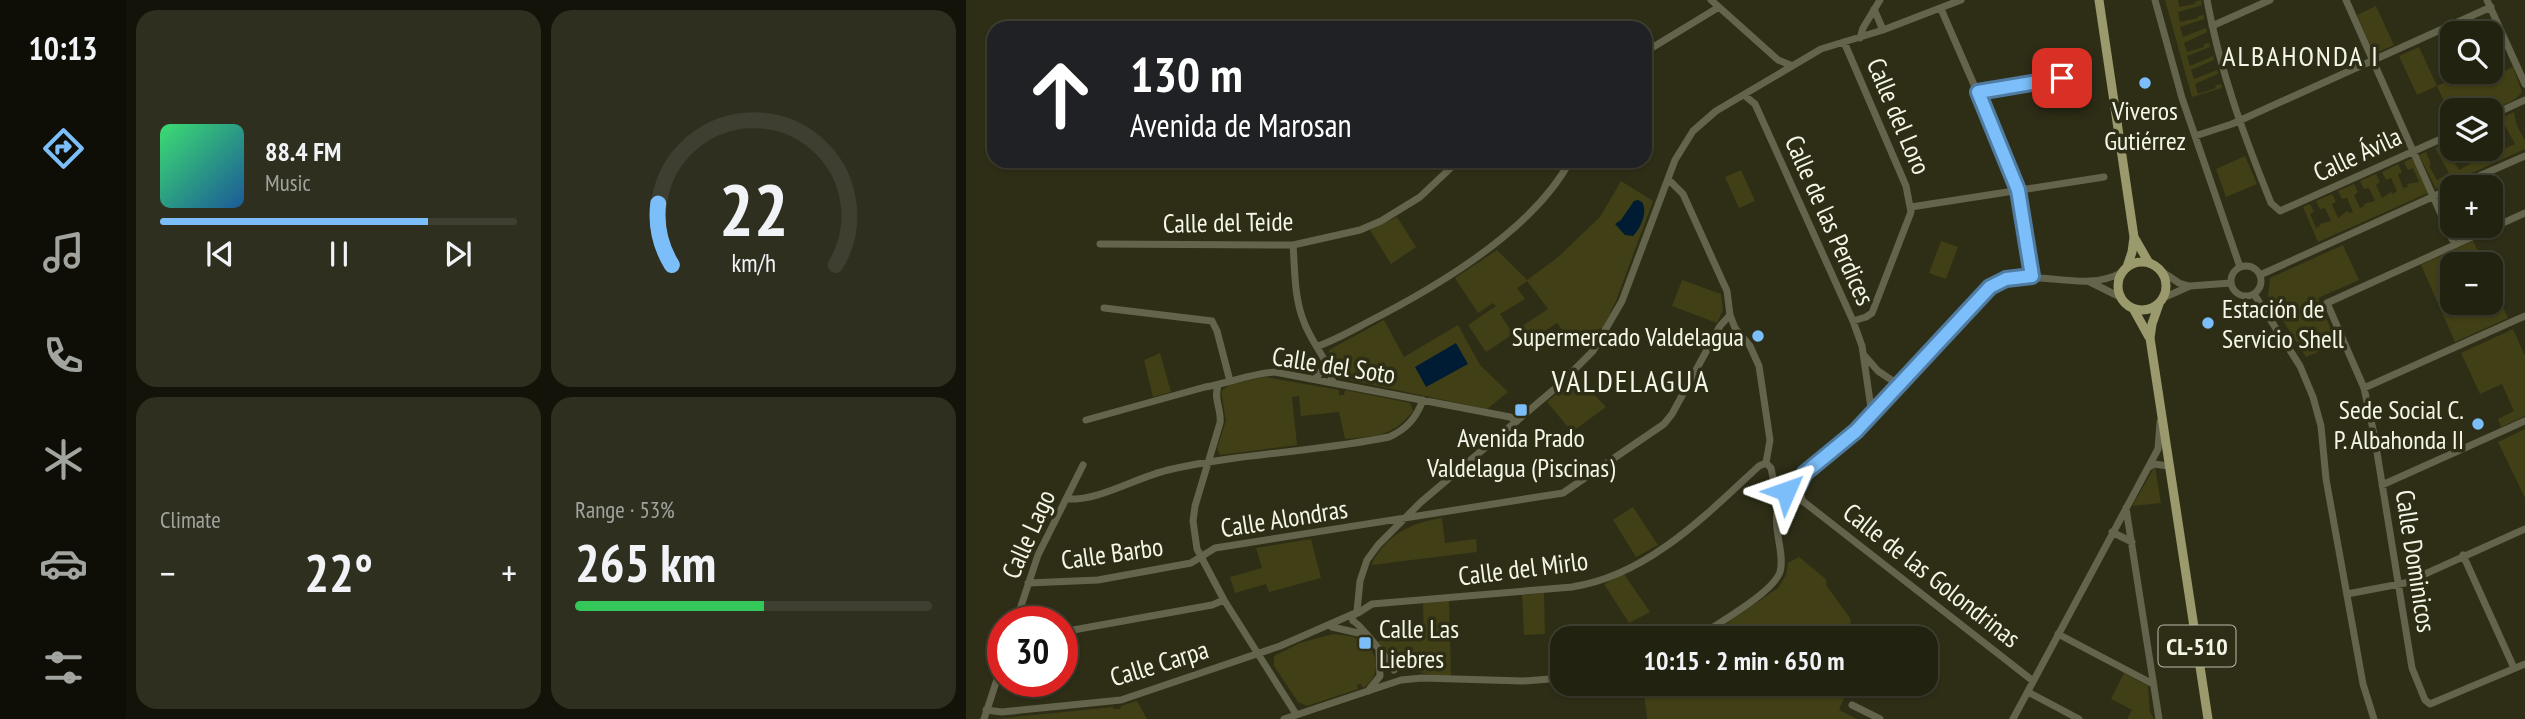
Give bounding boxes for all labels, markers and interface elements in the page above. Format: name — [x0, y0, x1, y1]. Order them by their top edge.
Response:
map controls — [2440, 21, 2503, 315]
button: search — [2440, 21, 2503, 84]
text: 10:13 — [28, 27, 98, 69]
district label: ALBAHONDA I — [2222, 37, 2380, 74]
text: 130 m — [1130, 42, 1243, 106]
pin — [2032, 48, 2092, 108]
icon: ahead — [1015, 49, 1106, 140]
street label: Calle del Loro — [1860, 53, 1938, 179]
icon: arrive — [2043, 59, 2081, 97]
marker: Viveros Gutiérrez — [2137, 75, 2153, 91]
place label: Viveros Gutiérrez — [2104, 94, 2186, 157]
button: layers — [2440, 98, 2503, 161]
text: Avenida de Marosan — [1130, 104, 1352, 146]
street label: Calle Ávila — [2308, 119, 2406, 189]
icon: directions — [39, 124, 88, 173]
street label: Calle de las Perdices — [1778, 130, 1882, 310]
text: 88.4 FM — [265, 135, 341, 168]
text: 22 — [719, 161, 788, 255]
text: Music — [265, 168, 311, 197]
button: + — [2440, 175, 2503, 238]
street label: Calle del Teide — [1162, 204, 1294, 240]
icon: music — [39, 228, 88, 277]
icon: previous — [201, 235, 239, 273]
icon: pause — [320, 235, 358, 273]
icon: next — [439, 235, 477, 273]
text: km/h — [731, 247, 776, 279]
button: − — [2440, 252, 2503, 315]
place label: Estación de Servicio Shell — [2222, 292, 2344, 355]
marker: Estación de Servicio Shell — [2200, 315, 2216, 331]
place label: Supermercado Valdelagua — [1512, 320, 1744, 353]
marker: Supermercado Valdelagua — [1750, 328, 1766, 344]
icon: phone — [39, 331, 88, 380]
street label: Calle del Soto — [1270, 339, 1398, 391]
district label: VALDELAGUA — [1551, 361, 1710, 400]
place label: Sede Social C. P. Albahonda II — [2334, 393, 2464, 456]
marker: Avenida Prado Valdelagua (Piscinas) — [1513, 402, 1529, 418]
marker: Sede Social C. P. Albahonda II — [2470, 416, 2486, 432]
place label: Avenida Prado Valdelagua (Piscinas) — [1426, 421, 1615, 484]
icon: climate — [39, 435, 88, 484]
position arrow — [1749, 454, 1823, 528]
street label: Calle Lago — [994, 485, 1062, 583]
street label: Calle Dominicos — [2388, 487, 2444, 635]
street label: Calle Alondras — [1218, 492, 1350, 544]
text: Range · 53% — [575, 495, 675, 524]
street label: Calle de las Golondrinas — [1837, 496, 2027, 654]
text: Climate — [160, 505, 221, 534]
text: 265 km — [575, 529, 716, 596]
street label: Calle Barbo — [1059, 530, 1165, 576]
icon: car — [39, 539, 88, 588]
text: 22° — [304, 539, 373, 606]
street label: Calle del Mirlo — [1456, 544, 1590, 592]
text: − — [160, 548, 176, 597]
text: + — [501, 548, 517, 597]
speed limit sign: 30 — [987, 606, 1078, 697]
place label: Calle Las Liebres — [1379, 612, 1459, 675]
road number: CL-510 — [2158, 626, 2236, 666]
street label: Calle Carpa — [1106, 632, 1212, 694]
marker: Calle Las Liebres — [1357, 635, 1373, 651]
icon: filters — [39, 643, 88, 692]
text: 10:15 · 2 min · 650 m — [1644, 644, 1844, 677]

